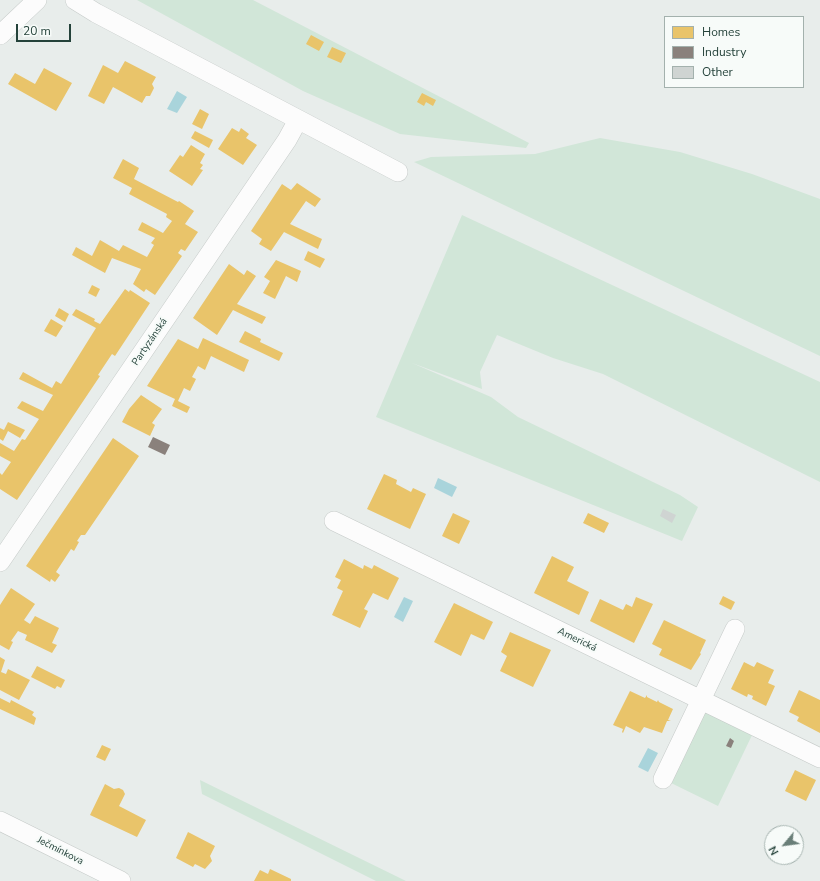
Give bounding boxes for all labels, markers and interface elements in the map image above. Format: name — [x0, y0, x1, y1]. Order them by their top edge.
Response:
scale bar — [18, 16, 73, 42]
legend — [664, 16, 804, 88]
text: 20 m — [23, 23, 51, 39]
text: Homes — [702, 24, 740, 40]
text: Industry — [702, 44, 746, 60]
text: Other — [702, 64, 733, 80]
street label: Partyzánská — [130, 316, 170, 368]
street label: Americká — [556, 625, 598, 655]
north arrow — [764, 825, 804, 865]
street label: Ječmínkova — [35, 834, 85, 868]
text: N — [765, 843, 783, 858]

